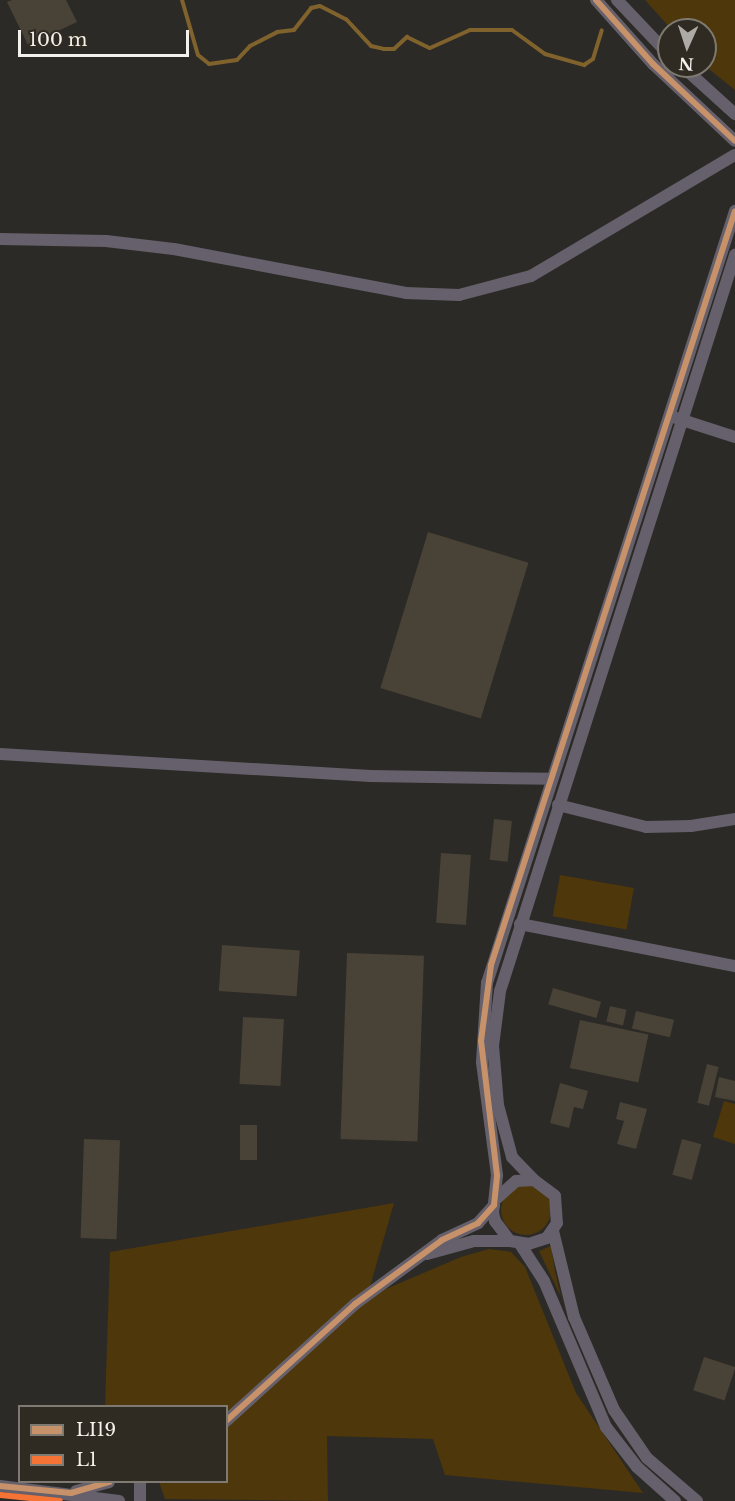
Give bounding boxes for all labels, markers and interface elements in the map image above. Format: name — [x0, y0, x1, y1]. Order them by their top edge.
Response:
scale bar — [21, 18, 192, 56]
north arrow — [657, 18, 717, 78]
text: 100 m — [29, 29, 87, 51]
text: N — [678, 54, 694, 74]
legend — [18, 1405, 228, 1483]
text: LI19 — [76, 1419, 116, 1441]
text: L1 — [76, 1449, 97, 1471]

